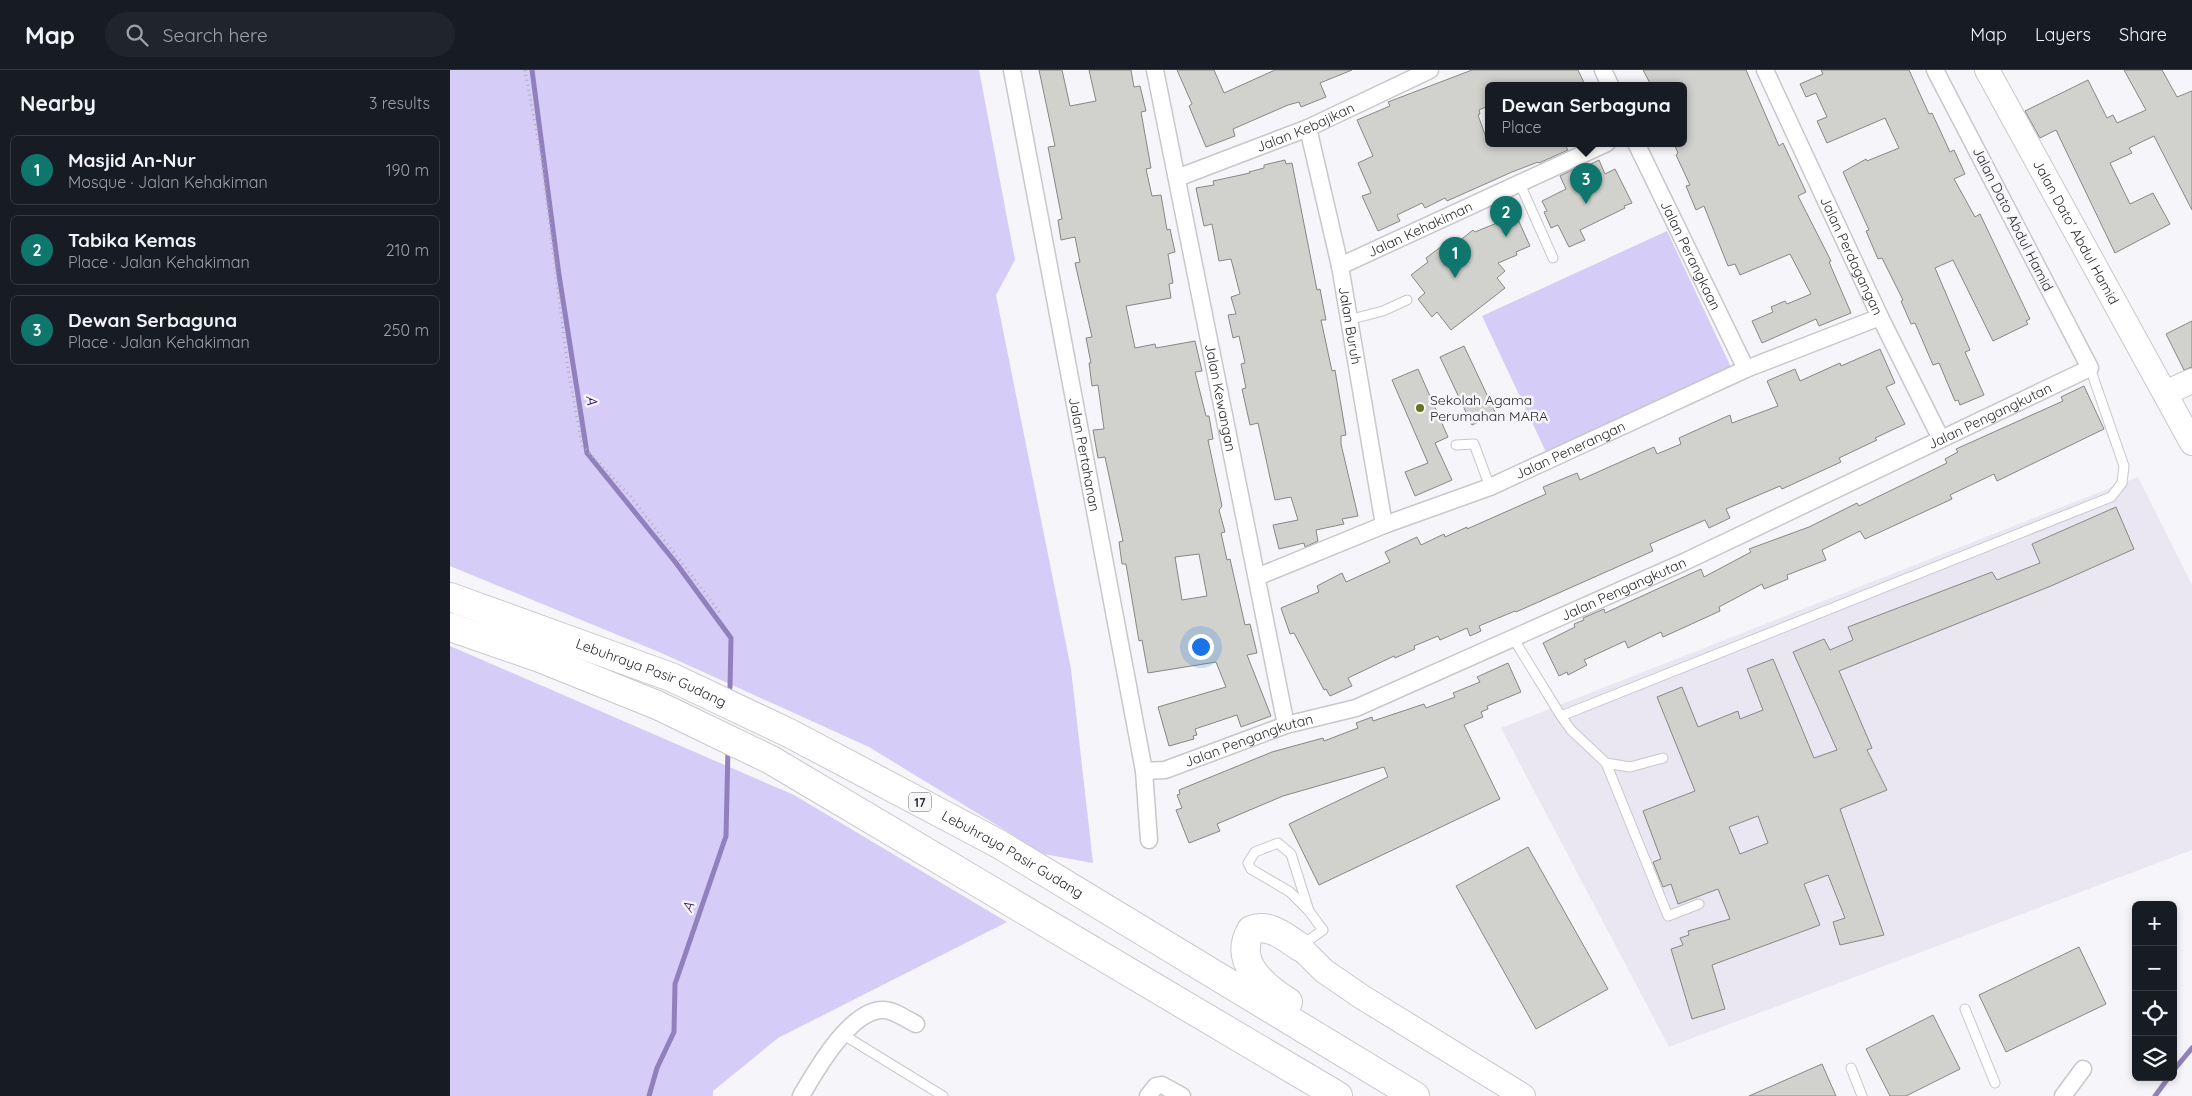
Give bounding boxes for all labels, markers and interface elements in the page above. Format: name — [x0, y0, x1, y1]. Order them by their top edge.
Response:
search box — [105, 12, 455, 57]
text: Map — [25, 20, 75, 50]
icon: search — [123, 21, 151, 49]
text: Search here — [163, 23, 268, 47]
text: Map — [1970, 23, 2007, 46]
text: Layers — [2035, 23, 2091, 46]
text: Share — [2119, 23, 2167, 46]
popup — [1485, 82, 1687, 147]
text: Nearby — [20, 90, 96, 116]
text: 3 results — [369, 93, 430, 113]
text: Dewan Serbaguna — [1501, 93, 1671, 117]
street label: Jalan Kebajikan — [1254, 98, 1357, 156]
text: Place — [1501, 117, 1542, 137]
street label: Jalan Dato Abdul Hamid — [1969, 144, 2057, 294]
text: Masjid An-Nur — [68, 148, 196, 172]
street label: Jalan Dato' Abdul Hamid — [2029, 157, 2123, 308]
text: 1 — [34, 160, 40, 180]
text: 190 m — [386, 160, 429, 180]
pin: 3 — [1570, 163, 1602, 204]
text: Mosque · Jalan Kehakiman — [68, 172, 268, 192]
street label: Jalan Perdagangan — [1816, 194, 1887, 318]
pin: 2 — [1490, 196, 1522, 237]
street label: Jalan Kehakiman — [1365, 197, 1475, 261]
street label: Jalan Perangkaan — [1656, 198, 1725, 313]
text: Tabika Kemas — [68, 228, 196, 252]
pin: 1 — [1439, 237, 1471, 278]
text: 2 — [32, 240, 42, 260]
text: 210 m — [386, 240, 429, 260]
text: Place · Jalan Kehakiman — [68, 252, 250, 272]
street label: Jalan Buruh — [1335, 285, 1366, 366]
text: Dewan Serbaguna — [68, 308, 237, 332]
text: 3 — [33, 320, 41, 340]
text: 250 m — [383, 320, 429, 340]
text: Place · Jalan Kehakiman — [68, 332, 250, 352]
street label: Jalan Kewangan — [1201, 342, 1240, 453]
street label: Jalan Pengangkutan — [1925, 379, 2055, 453]
place label: Sekolah Agama Perumahan MARA — [1430, 391, 1548, 425]
water label: A — [582, 394, 602, 407]
street label: Jalan Pertahanan — [1065, 396, 1104, 513]
marker: Sekolah Agama Perumahan MARA — [1414, 402, 1426, 414]
street label: Jalan Penerangan — [1512, 417, 1628, 483]
street label: Jalan Pengangkutan — [1558, 553, 1689, 625]
street label: Lebuhraya Pasir Gudang — [573, 634, 729, 711]
your location — [1188, 634, 1214, 660]
street label: Jalan Pengangkutan — [1182, 710, 1315, 771]
road number: 17 — [909, 792, 931, 812]
street label: Lebuhraya Pasir Gudang — [939, 806, 1087, 902]
water label: A — [677, 899, 699, 915]
map controls — [2132, 901, 2177, 1081]
button: + — [2132, 901, 2177, 946]
button: − — [2132, 946, 2177, 991]
button: locate — [2132, 991, 2177, 1036]
button: layers — [2132, 1036, 2177, 1081]

